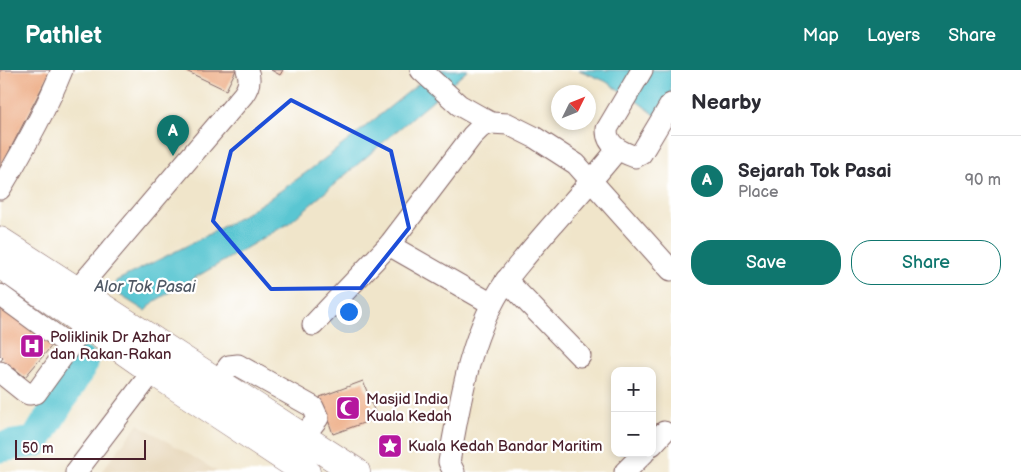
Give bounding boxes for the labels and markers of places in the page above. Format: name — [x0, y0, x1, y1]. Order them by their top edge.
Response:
pin: A — [157, 115, 189, 156]
place label: Poliklinik Dr Azhar dan Rakan-Rakan — [50, 328, 172, 364]
hospital icon: Poliklinik Dr Azhar dan Rakan-Rakan — [19, 333, 45, 359]
place label: Masjid India Kuala Kedah — [366, 390, 452, 426]
mosque icon: Masjid India Kuala Kedah — [335, 395, 361, 421]
place icon: Kuala Kedah Bandar Maritim — [377, 433, 403, 459]
place label: Kuala Kedah Bandar Maritim — [408, 437, 603, 456]

